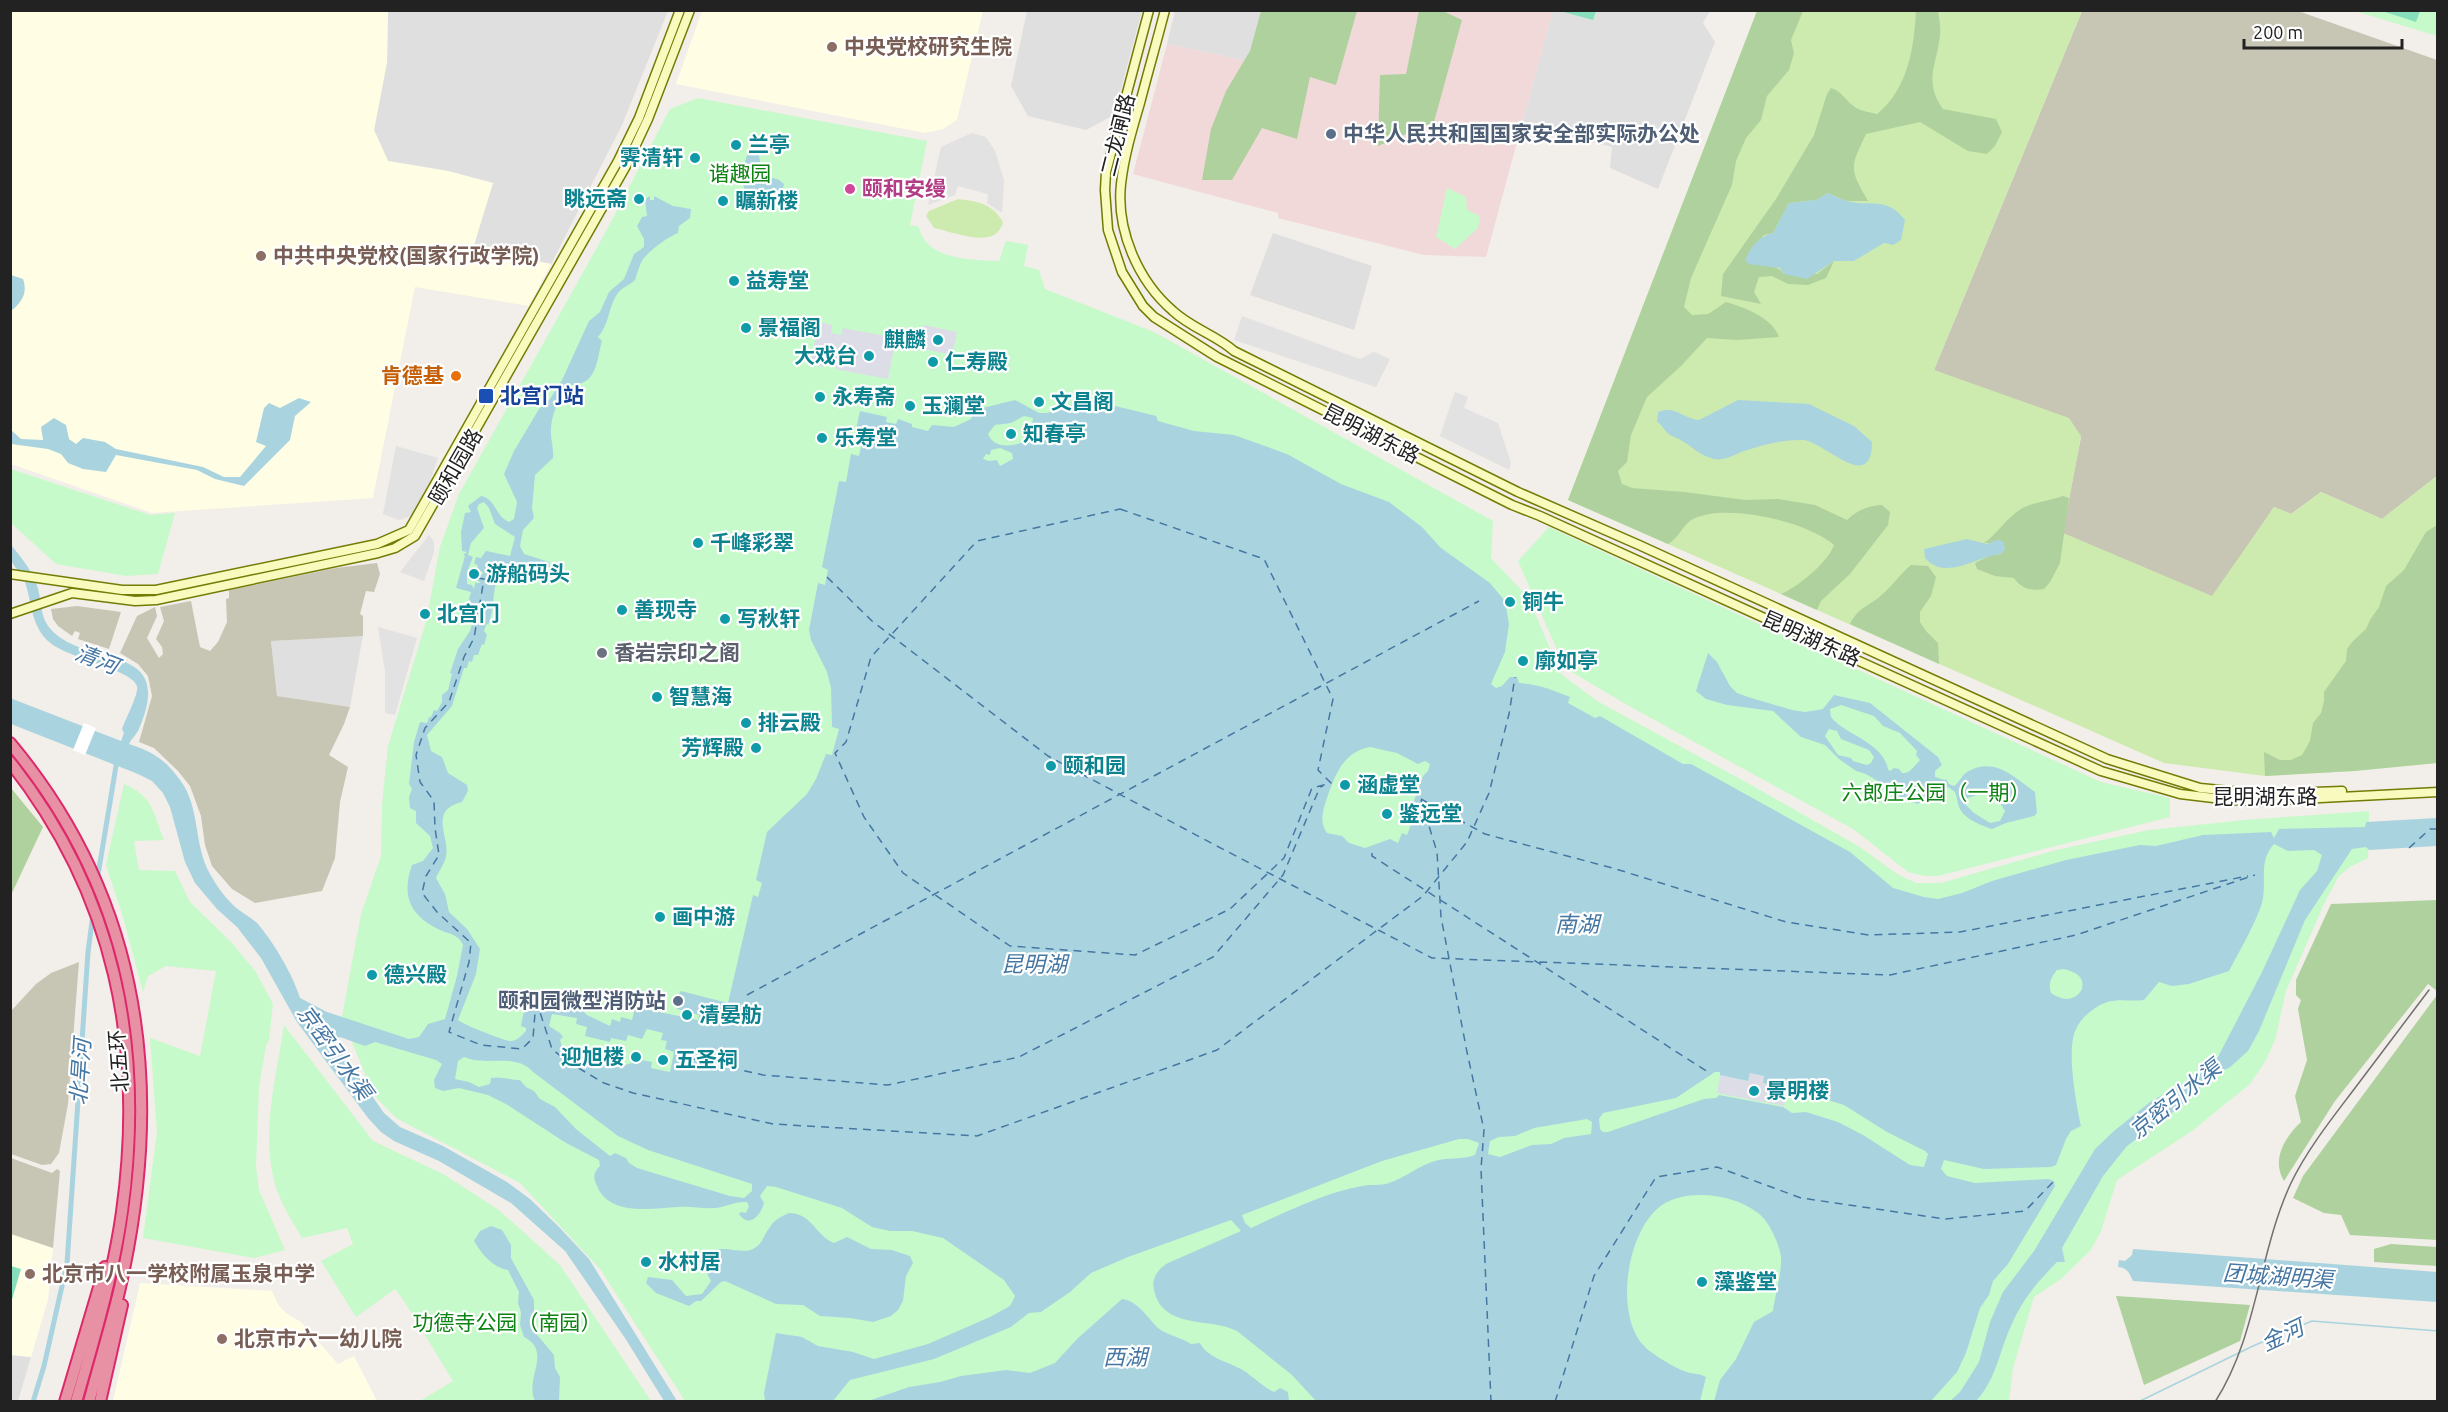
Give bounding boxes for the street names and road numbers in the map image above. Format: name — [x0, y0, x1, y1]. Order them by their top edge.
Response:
street label: 二龙闸路 — [1095, 91, 1139, 178]
street label: 昆明湖东路 — [1319, 399, 1424, 468]
street label: 颐和园路 — [424, 424, 487, 509]
street label: 昆明湖东路 — [1759, 606, 1864, 670]
street label: 昆明湖东路 — [2213, 784, 2318, 808]
street label: 北五环 — [104, 1029, 132, 1093]

